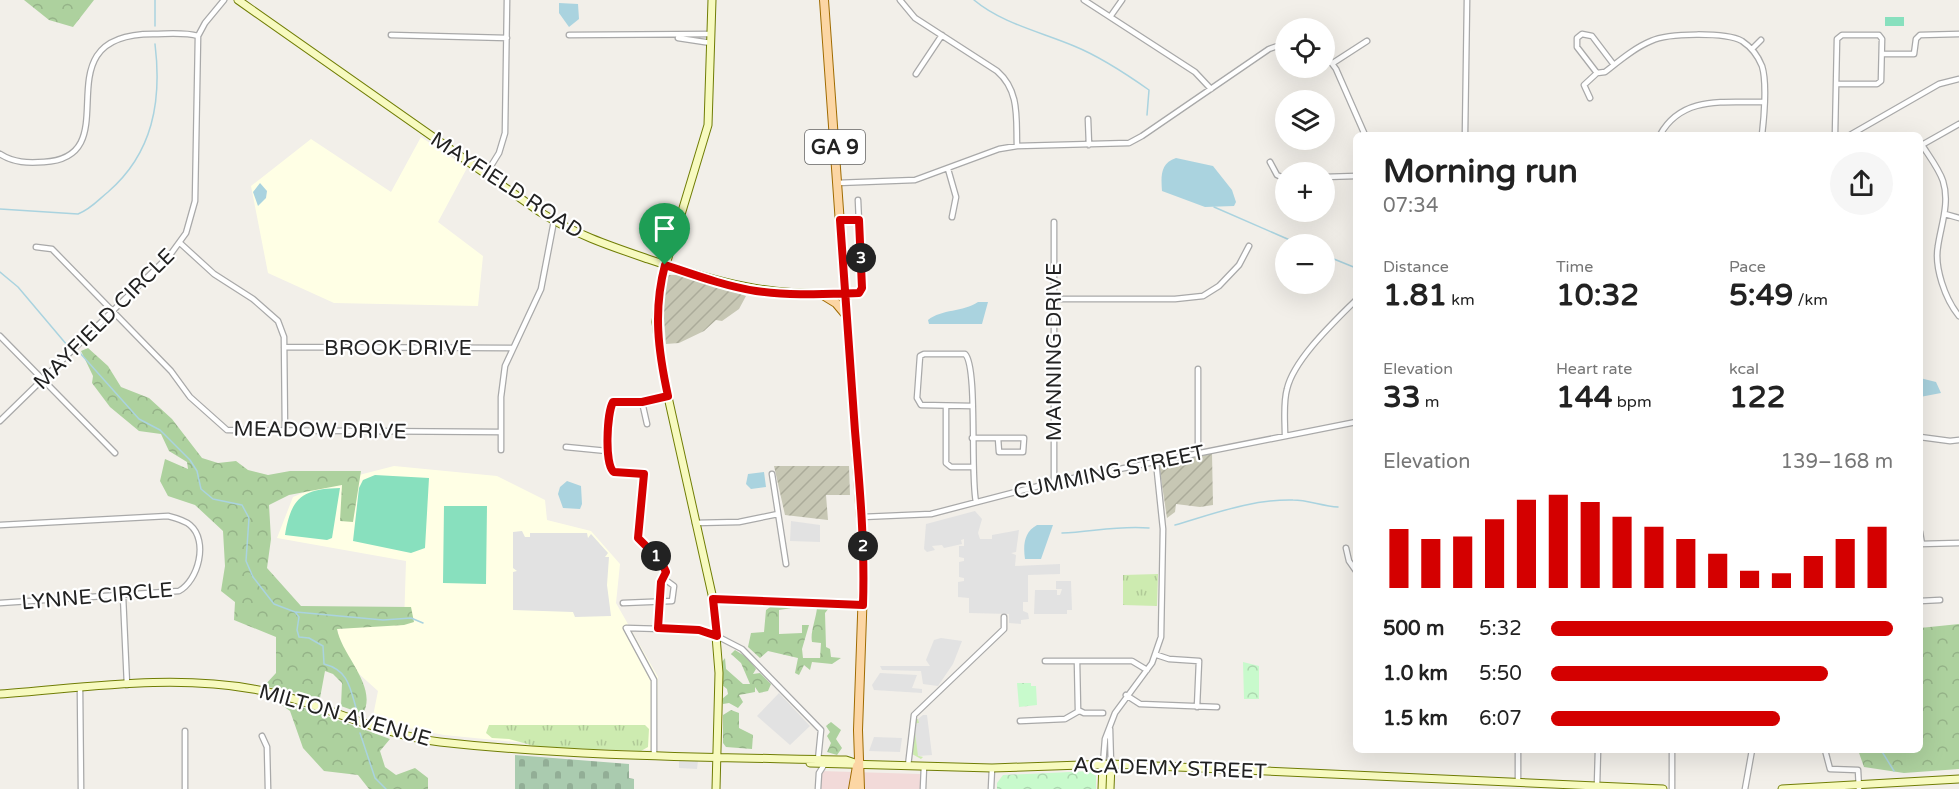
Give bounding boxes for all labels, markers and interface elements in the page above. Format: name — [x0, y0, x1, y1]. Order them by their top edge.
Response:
map controls — [1275, 18, 1335, 294]
button: locate — [1275, 18, 1335, 78]
button: layers — [1275, 90, 1335, 150]
street label: MAYFIELD ROAD — [426, 127, 588, 244]
road number: GA 9 — [805, 130, 865, 164]
text: Morning run — [1383, 152, 1578, 191]
button: share — [1830, 152, 1893, 215]
button: + — [1275, 162, 1335, 222]
text: 07:34 — [1383, 194, 1438, 218]
pin — [639, 203, 690, 265]
icon: arrive — [648, 212, 681, 245]
button: − — [1275, 234, 1335, 294]
pin: 3 — [846, 243, 876, 273]
street label: MAYFIELD CIRCLE — [29, 244, 180, 395]
text: 3 — [856, 248, 866, 268]
text: Distance — [1383, 257, 1449, 277]
text: Time — [1556, 257, 1593, 277]
text: Pace — [1729, 257, 1766, 277]
street label: MANNING DRIVE — [1042, 263, 1067, 441]
text: 1.81 — [1383, 277, 1447, 314]
text: 10:32 — [1556, 277, 1639, 314]
text: 5:49 — [1729, 277, 1793, 314]
text: km — [1447, 290, 1475, 310]
text: /km — [1793, 290, 1828, 310]
street label: BROOK DRIVE — [324, 336, 472, 361]
text: Elevation — [1383, 359, 1453, 379]
text: Heart rate — [1556, 359, 1632, 379]
text: kcal — [1729, 359, 1759, 379]
text: 33 — [1383, 379, 1421, 416]
text: 144 — [1556, 379, 1613, 416]
text: 122 — [1729, 379, 1786, 416]
text: m — [1421, 392, 1440, 412]
text: bpm — [1613, 392, 1652, 412]
street label: MEADOW DRIVE — [233, 416, 407, 445]
street label: CUMMING STREET — [1011, 440, 1207, 505]
text: Elevation — [1383, 450, 1470, 474]
text: 139–168 m — [1780, 450, 1893, 474]
pin: 2 — [848, 531, 878, 561]
text: 2 — [858, 536, 868, 556]
pin: 1 — [641, 541, 671, 571]
text: 1 — [651, 546, 661, 566]
street label: LYNNE CIRCLE — [20, 577, 174, 616]
text: 500 m — [1383, 617, 1444, 641]
text: 5:32 — [1479, 617, 1522, 641]
text: 1.0 km — [1383, 662, 1448, 686]
text: 5:50 — [1479, 662, 1522, 686]
street label: MILTON AVENUE — [256, 679, 434, 752]
text: 1.5 km — [1383, 707, 1448, 731]
text: 6:07 — [1479, 707, 1522, 731]
street label: ACADEMY STREET — [1073, 753, 1267, 784]

